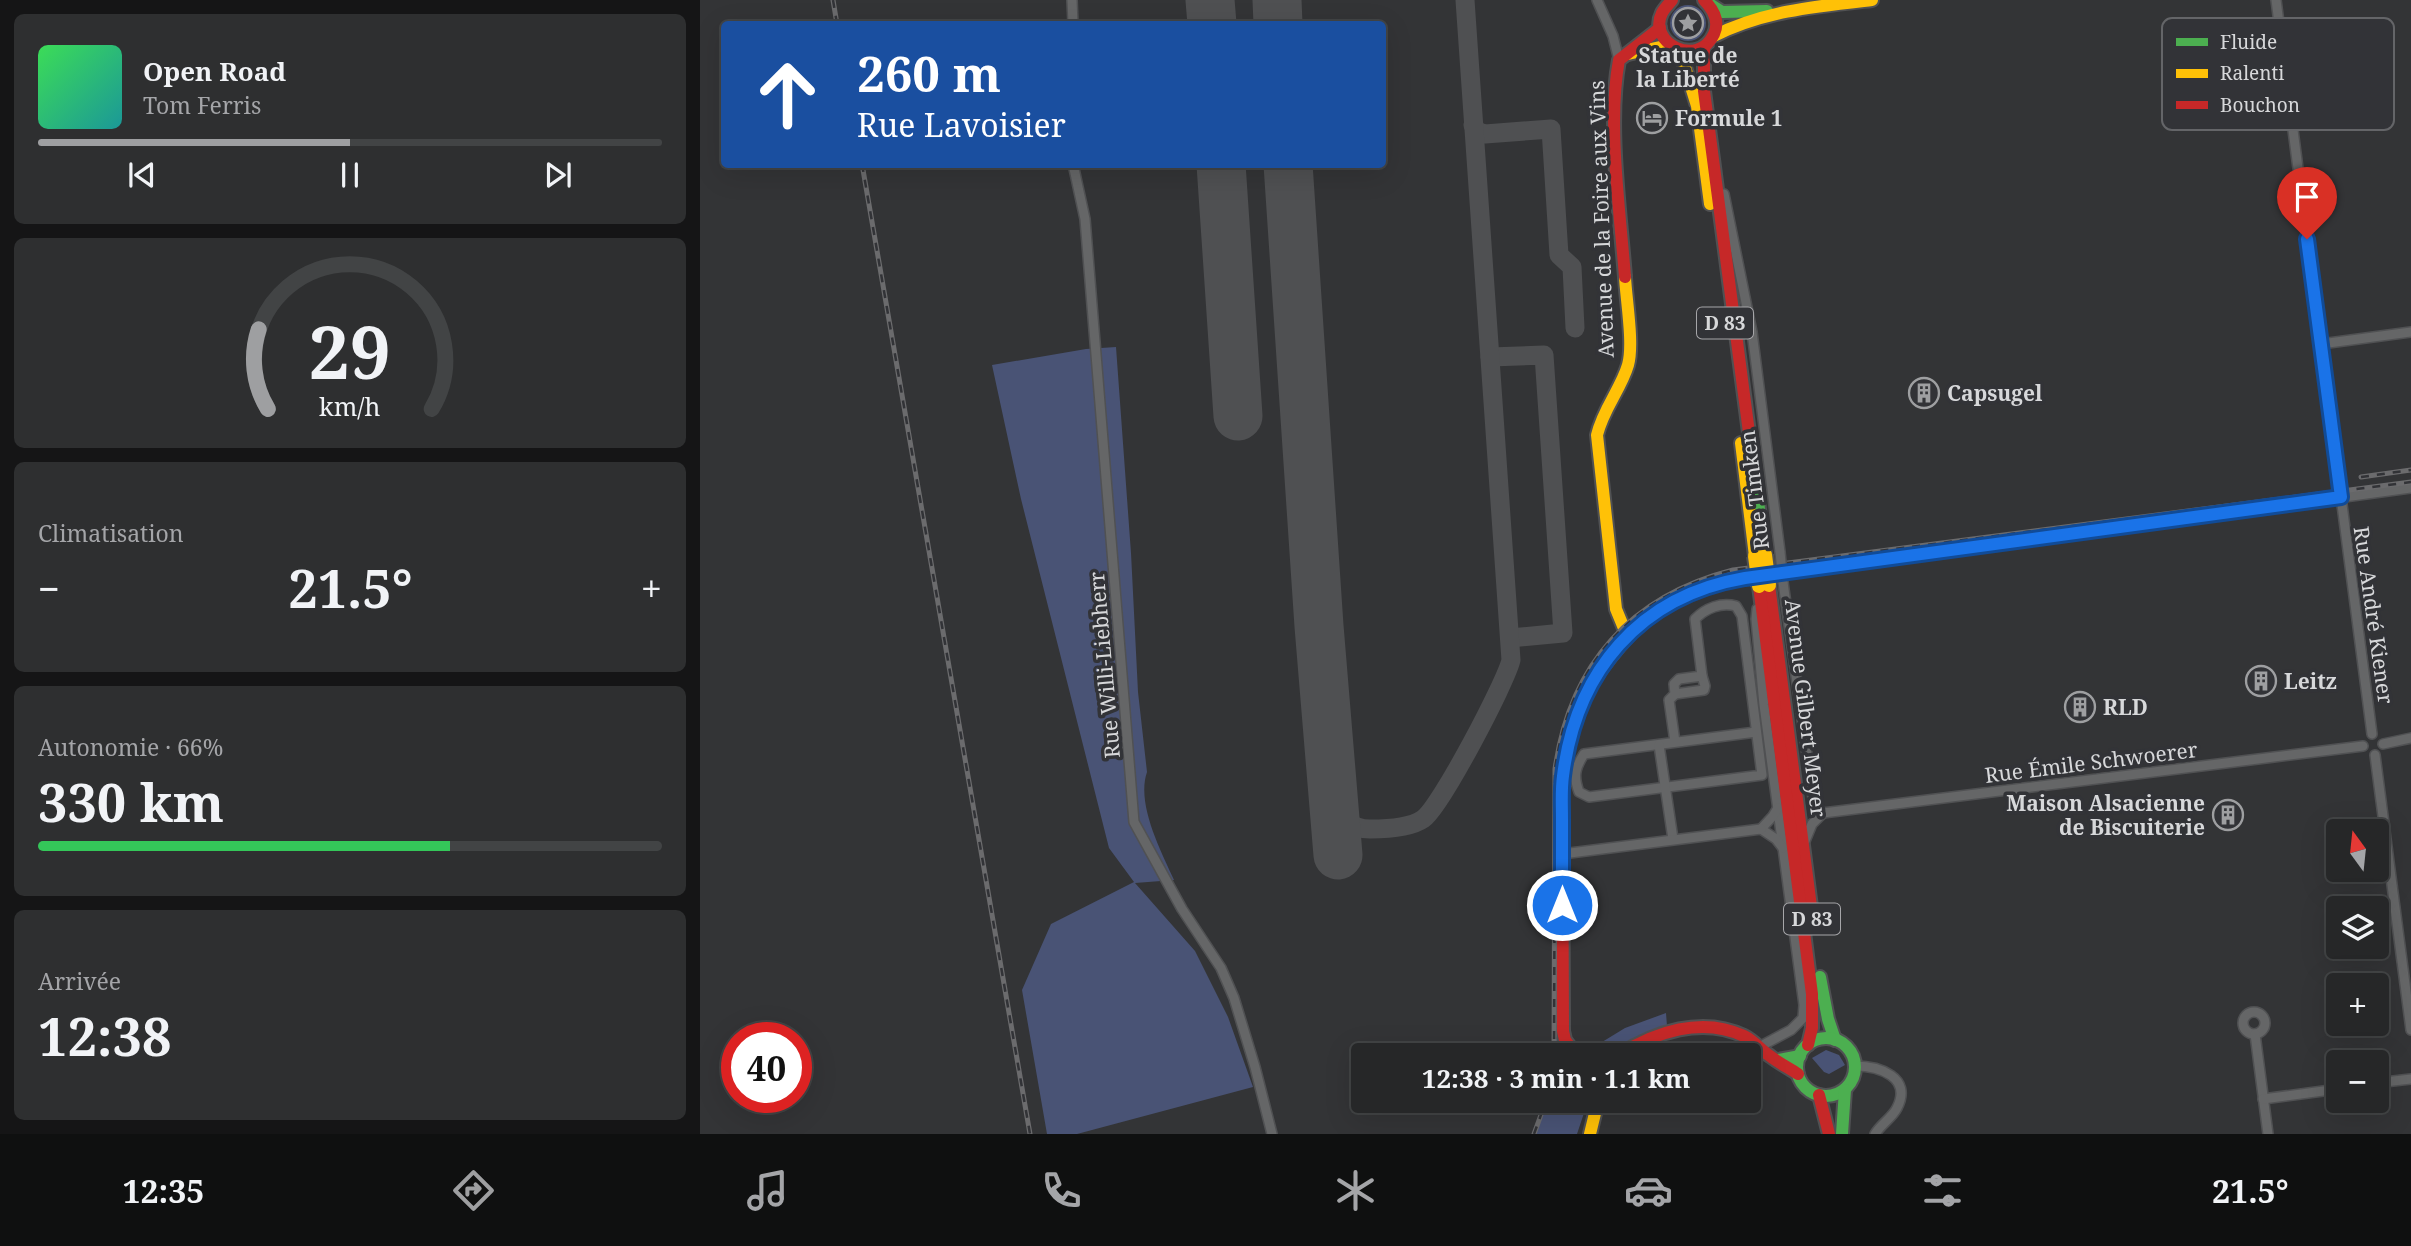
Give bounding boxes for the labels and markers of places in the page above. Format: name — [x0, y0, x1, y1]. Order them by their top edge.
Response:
place icon: Statue de la Liberté — [1671, 6, 1705, 40]
place label: Statue de la Liberté — [1636, 41, 1740, 93]
hotel icon: Formule 1 — [1635, 101, 1669, 135]
place label: Formule 1 — [1675, 104, 1783, 132]
pin — [2277, 167, 2337, 239]
building icon: Capsugel — [1907, 376, 1941, 410]
place label: Capsugel — [1947, 379, 2043, 407]
building icon: Leitz — [2244, 664, 2278, 698]
place label: Leitz — [2284, 667, 2337, 695]
building icon: RLD — [2063, 690, 2097, 724]
place label: RLD — [2103, 693, 2148, 721]
place label: Maison Alsacienne de Biscuiterie — [2006, 789, 2205, 841]
building icon: Maison Alsacienne de Biscuiterie — [2211, 798, 2245, 832]

